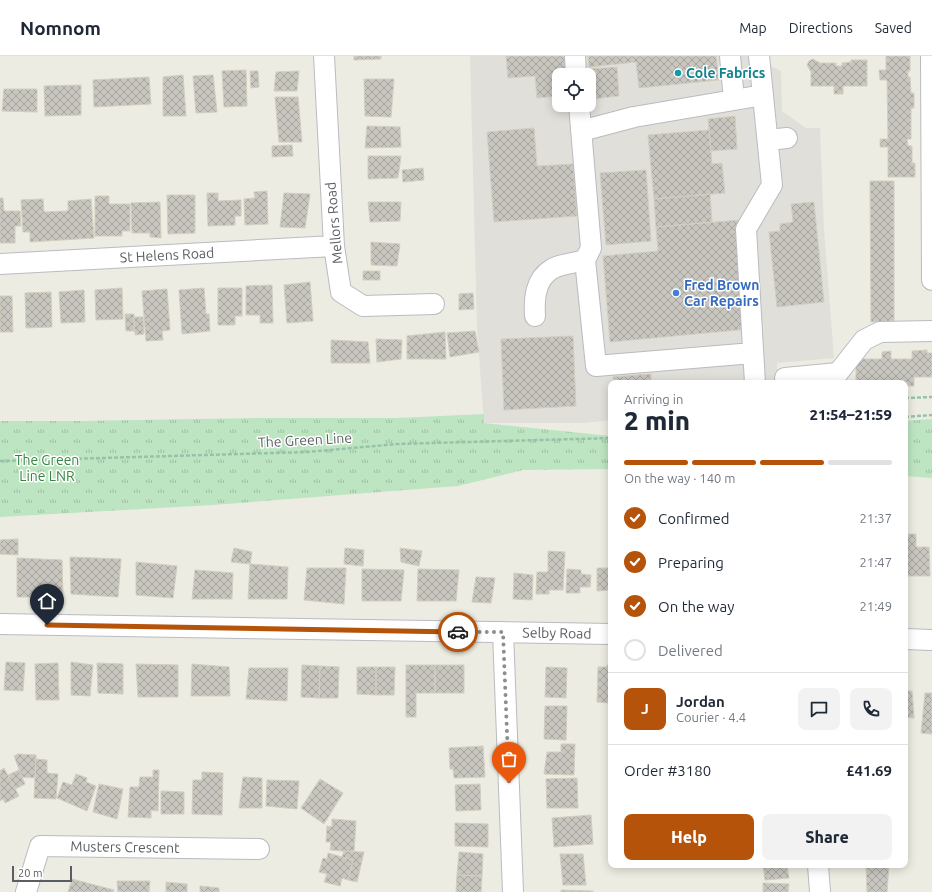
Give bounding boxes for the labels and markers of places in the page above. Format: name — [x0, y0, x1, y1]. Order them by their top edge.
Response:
place label: Cole Fabrics — [686, 65, 766, 81]
marker: Cole Fabrics — [673, 68, 683, 78]
place label: Fred Brown Car Repairs — [684, 277, 759, 309]
marker: Fred Brown Car Repairs — [671, 288, 681, 298]
pin — [30, 584, 64, 625]
pin — [492, 742, 526, 783]

